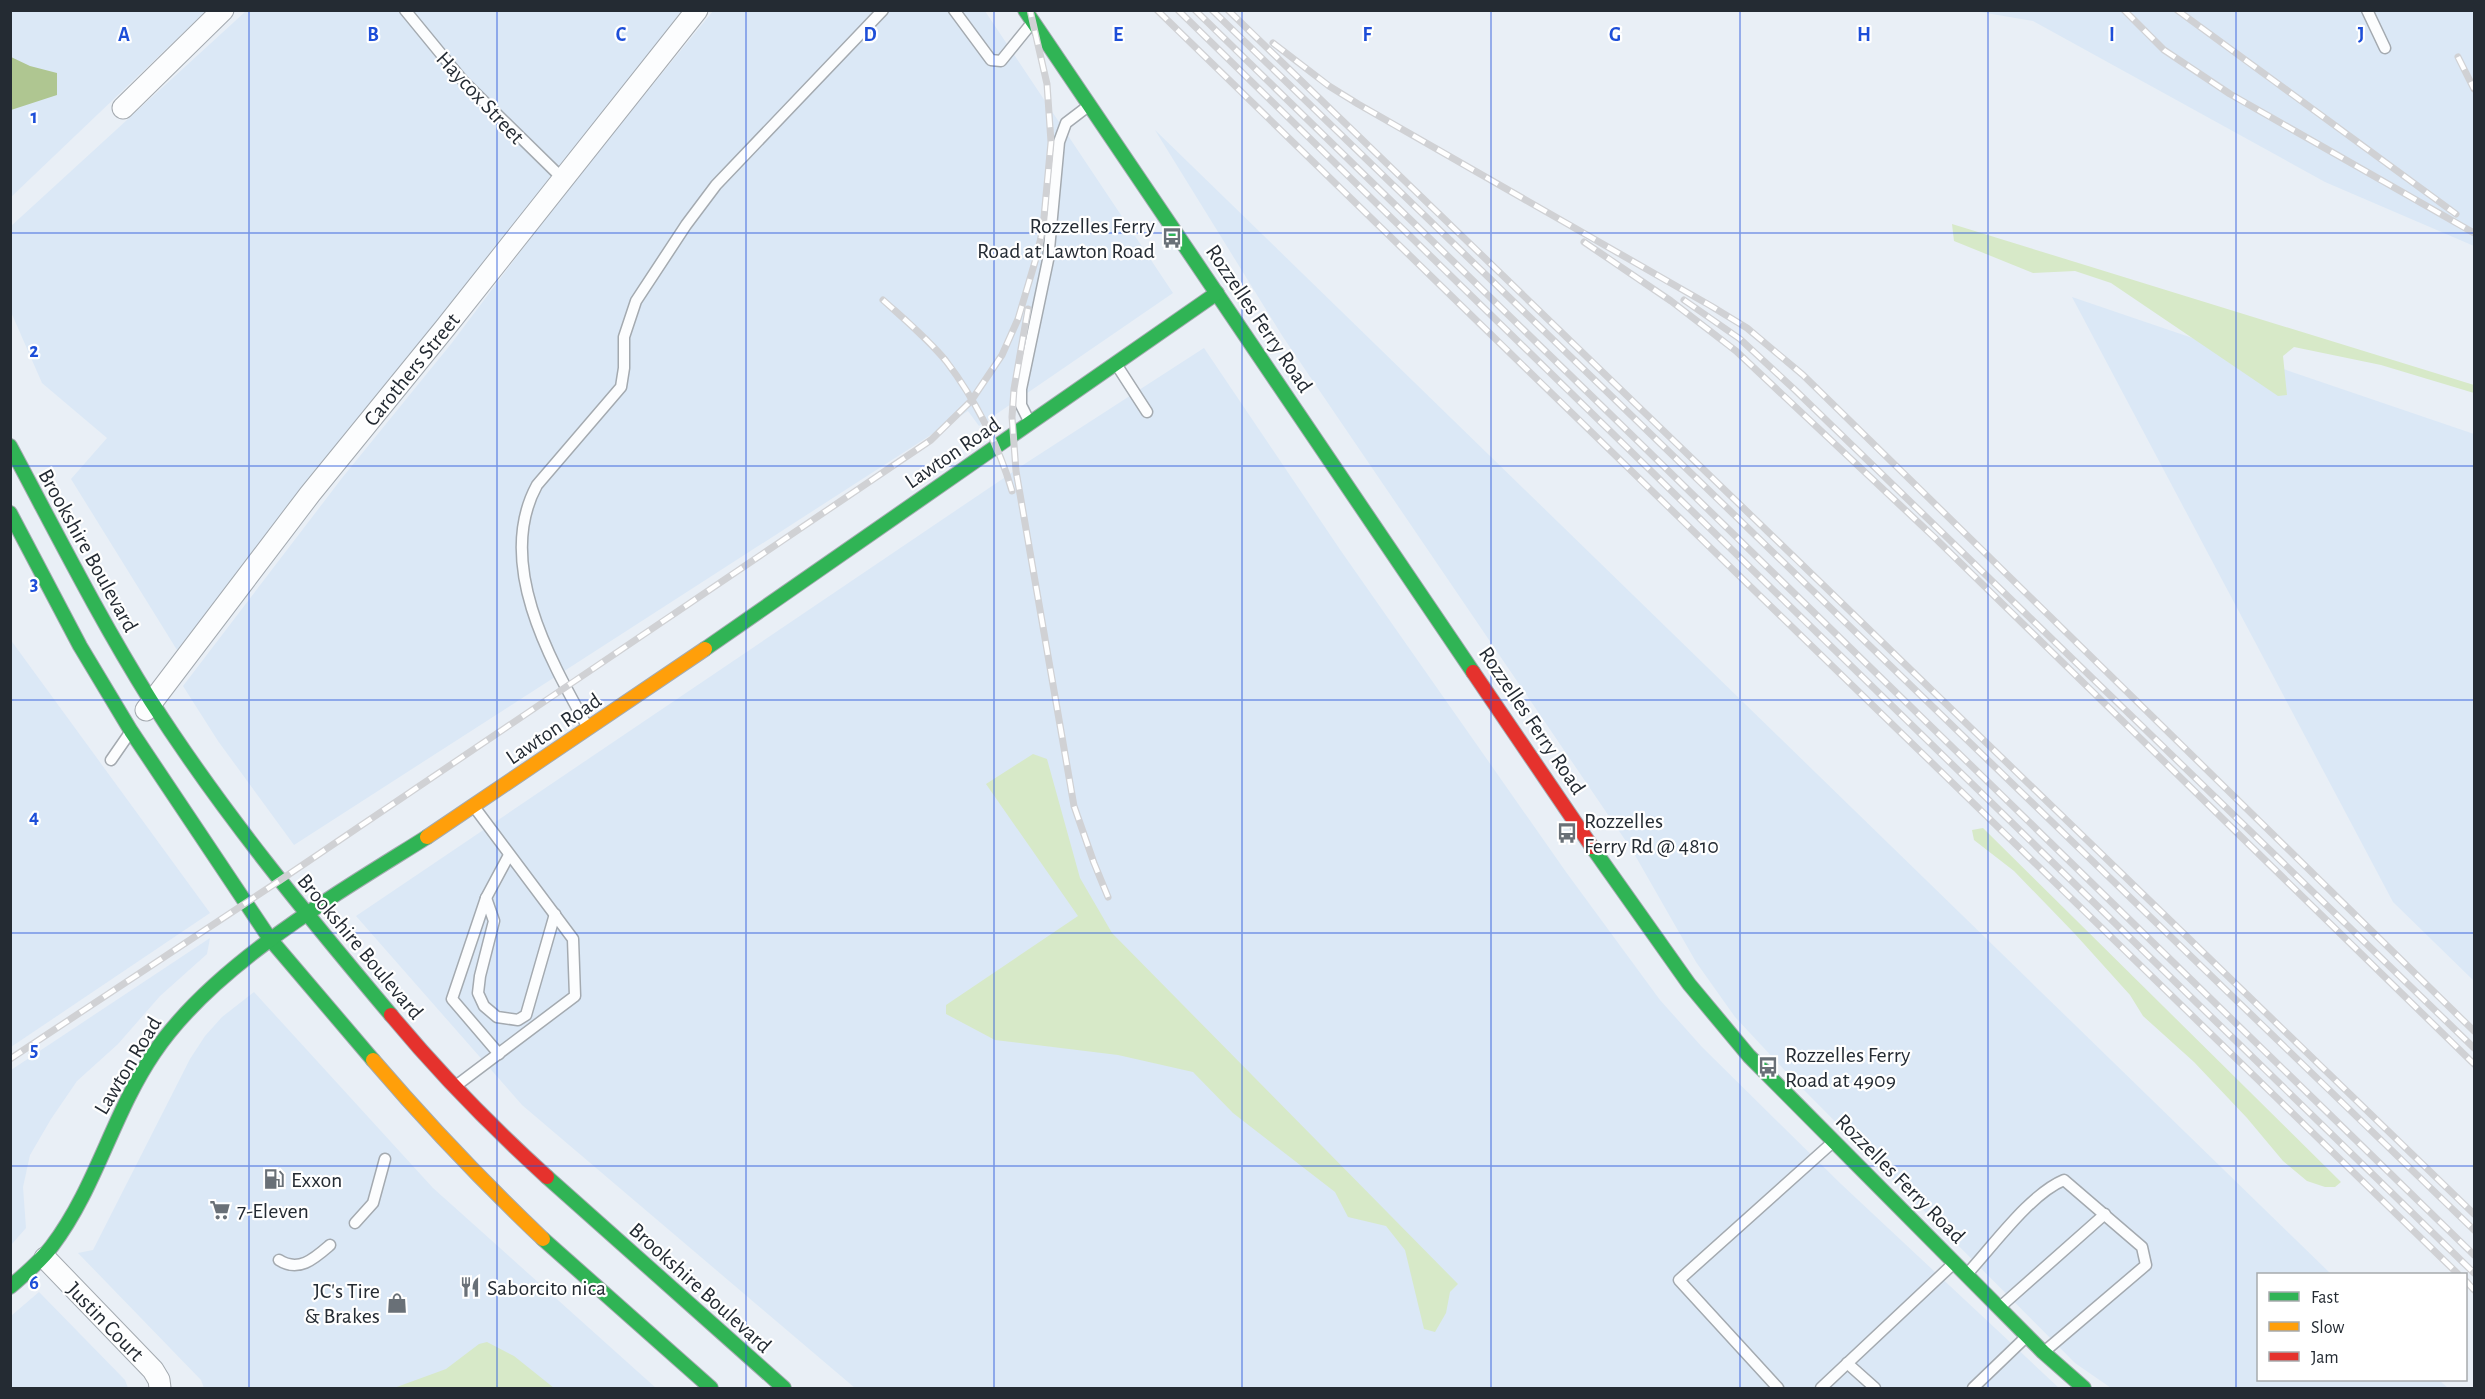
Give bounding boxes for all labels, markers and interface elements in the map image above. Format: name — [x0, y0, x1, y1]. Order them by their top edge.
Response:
text: A — [118, 25, 130, 45]
text: B — [367, 25, 379, 45]
text: C — [616, 25, 627, 45]
text: D — [863, 25, 877, 45]
text: E — [1113, 25, 1123, 45]
text: F — [1362, 25, 1372, 45]
text: G — [1609, 25, 1621, 45]
text: H — [1857, 25, 1871, 45]
text: I — [2109, 25, 2115, 45]
text: J — [2358, 25, 2364, 45]
street label: Haycox Street — [432, 47, 528, 148]
text: 1 — [30, 107, 38, 127]
place label: Rozzelles Ferry Road at Lawton Road — [977, 215, 1156, 262]
bus stop icon: Rozzelles Ferry Road at Lawton Road — [1160, 226, 1184, 250]
street label: Rozzelles Ferry Road — [1202, 241, 1317, 396]
street label: Carothers Street — [360, 309, 464, 430]
text: 2 — [29, 341, 39, 361]
street label: Lawton Road — [901, 413, 1004, 493]
street label: Brookshire Boulevard — [34, 465, 142, 636]
text: 3 — [30, 574, 38, 594]
street label: Rozzelles Ferry Road — [1475, 643, 1590, 798]
street label: Lawton Road — [502, 689, 605, 769]
text: 4 — [29, 807, 39, 827]
place label: Rozzelles Ferry Rd @ 4810 — [1584, 810, 1719, 857]
bus stop icon: Rozzelles Ferry Rd @ 4810 — [1555, 821, 1579, 845]
street label: Brookshire Boulevard — [293, 870, 427, 1024]
street label: Lawton Road — [90, 1013, 166, 1118]
text: 5 — [30, 1040, 38, 1060]
place label: Rozzelles Ferry Road at 4909 — [1785, 1044, 1911, 1091]
bus stop icon: Rozzelles Ferry Road at 4909 — [1756, 1055, 1780, 1079]
street label: Rozzelles Ferry Road — [1831, 1110, 1969, 1248]
fuel station icon: Exxon — [262, 1167, 286, 1191]
place label: Exxon — [291, 1169, 342, 1191]
supermarket icon: 7-Eleven — [208, 1198, 232, 1222]
place label: 7-Eleven — [237, 1200, 309, 1222]
street label: Brookshire Boulevard — [625, 1218, 776, 1357]
text: 6 — [29, 1273, 39, 1293]
legend — [2257, 1273, 2467, 1381]
restaurant icon: Saborcito nica — [458, 1275, 482, 1299]
place label: Saborcito nica — [487, 1277, 606, 1299]
street label: Justin Court — [63, 1278, 148, 1365]
place label: JC's Tire & Brakes — [304, 1280, 380, 1327]
text: Fast — [2311, 1289, 2339, 1307]
shop icon: JC's Tire & Brakes — [385, 1291, 409, 1315]
text: Slow — [2311, 1319, 2344, 1337]
text: Jam — [2311, 1349, 2339, 1367]

